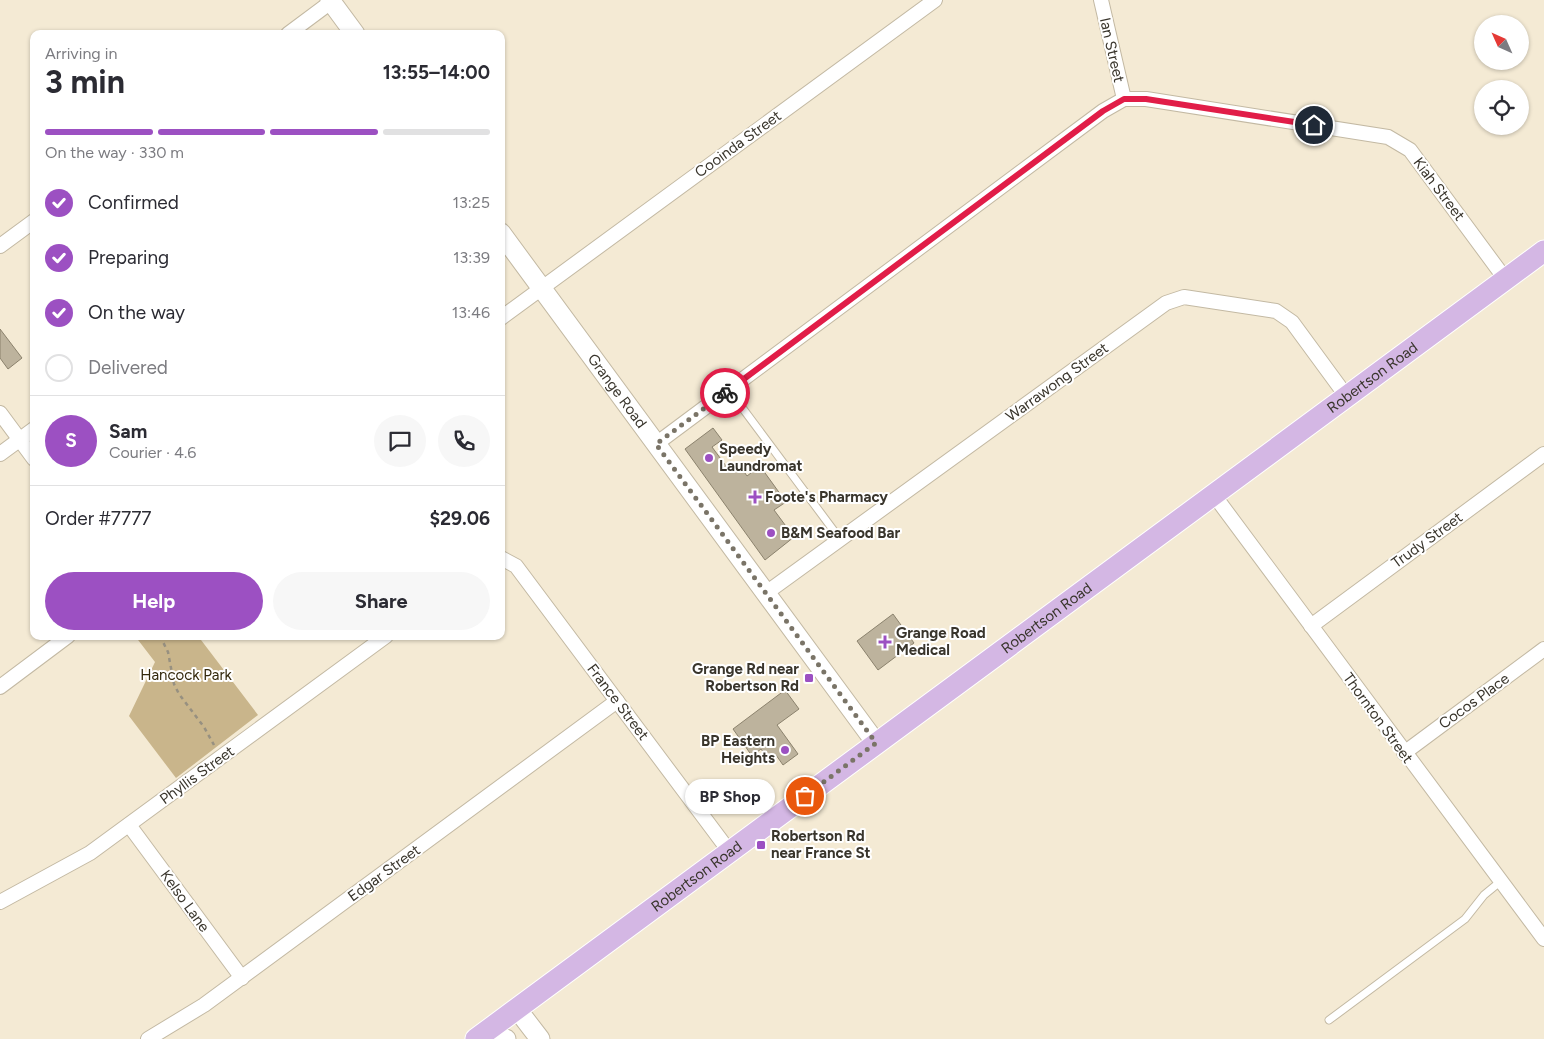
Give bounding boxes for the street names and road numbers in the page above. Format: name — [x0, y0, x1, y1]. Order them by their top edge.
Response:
street label: Ian Street — [1096, 16, 1128, 84]
street label: Cooinda Street — [691, 106, 785, 181]
street label: Kiah Street — [1409, 154, 1469, 224]
street label: Robertson Road — [1324, 338, 1421, 417]
street label: Warrawong Street — [1002, 339, 1112, 425]
street label: Grange Road — [584, 350, 650, 432]
street label: Trudy Street — [1388, 508, 1466, 572]
street label: Robertson Road — [998, 579, 1095, 657]
street label: France Street — [583, 660, 653, 744]
street label: Thornton Street — [1339, 669, 1417, 767]
street label: Cocos Place — [1435, 669, 1513, 733]
street label: Phyllis Street — [156, 742, 238, 808]
street label: Robertson Road — [648, 837, 745, 916]
street label: Edgar Street — [344, 841, 424, 905]
street label: Kelso Lane — [157, 867, 213, 935]

